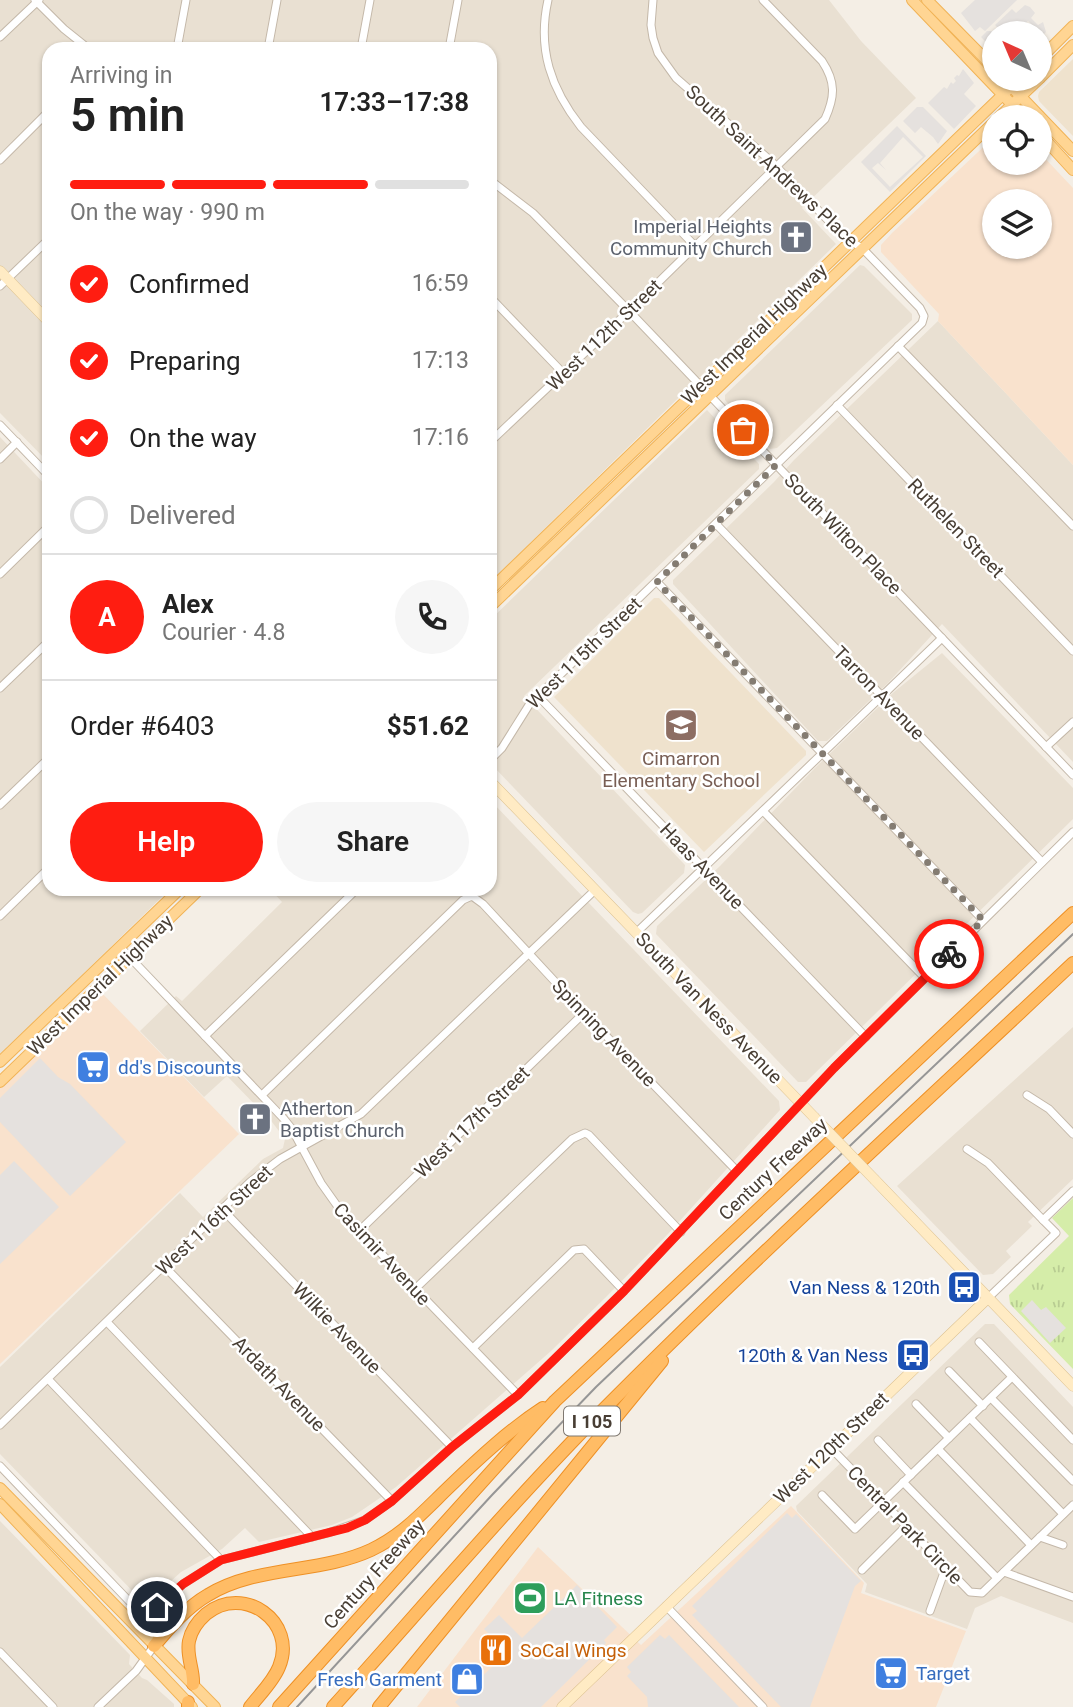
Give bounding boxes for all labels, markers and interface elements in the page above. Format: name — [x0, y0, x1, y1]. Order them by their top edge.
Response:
north arrow — [982, 21, 1052, 91]
map controls — [982, 21, 1052, 259]
text: Arriving in — [70, 62, 173, 89]
street label: South Saint Andrews Place — [681, 80, 863, 252]
text: 17:33–17:38 — [319, 87, 469, 117]
text: 5 min — [70, 88, 185, 142]
button: locate — [982, 105, 1052, 175]
button: layers — [982, 189, 1052, 259]
text: On the way · 990 m — [70, 199, 265, 226]
place label: Imperial Heights Community Church — [610, 215, 772, 260]
church icon: Imperial Heights Community Church — [777, 218, 815, 256]
street label: West Imperial Highway — [676, 259, 832, 409]
icon: check — [70, 265, 108, 303]
text: Confirmed — [129, 269, 250, 299]
text: 16:59 — [412, 270, 469, 297]
street label: West 112th Street — [542, 274, 666, 396]
icon: check — [70, 342, 108, 380]
text: Preparing — [129, 346, 241, 376]
text: 17:13 — [412, 347, 469, 374]
pin — [713, 400, 773, 460]
icon: bag — [724, 411, 762, 449]
icon: check — [70, 419, 108, 457]
text: On the way — [129, 423, 257, 453]
text: 17:16 — [412, 424, 469, 451]
street label: South Wilton Place — [779, 469, 907, 599]
street label: Ruthelen Street — [903, 474, 1009, 582]
text: Delivered — [129, 500, 236, 530]
button: phone — [395, 580, 469, 654]
text: Alex — [162, 589, 214, 619]
street label: West 115th Street — [522, 592, 646, 714]
text: A — [98, 602, 116, 632]
text: Courier · 4.8 — [162, 619, 285, 646]
street label: Tarron Avenue — [829, 641, 929, 745]
school or university icon: Cimarron Elementary School — [662, 706, 700, 744]
text: Order #6403 — [70, 711, 215, 741]
text: $51.62 — [387, 711, 469, 741]
place label: Cimarron Elementary School — [602, 747, 760, 792]
button: Help — [70, 802, 263, 882]
button: Share — [277, 802, 469, 882]
street label: Haas Avenue — [655, 818, 749, 914]
street label: West Imperial Highway — [22, 910, 178, 1060]
courier — [914, 919, 984, 989]
street label: South Van Ness Avenue — [631, 928, 787, 1088]
icon: bike — [930, 935, 968, 973]
street label: Spinning Avenue — [547, 975, 661, 1091]
supermarket icon: dd's Discounts — [74, 1048, 112, 1086]
place label: dd's Discounts — [118, 1056, 241, 1079]
street label: West 117th Street — [410, 1061, 534, 1183]
place label: Atherton Baptist Church — [280, 1097, 404, 1142]
church icon: Atherton Baptist Church — [236, 1100, 274, 1138]
street label: Century Freeway — [714, 1113, 832, 1225]
street label: West 116th Street — [151, 1160, 277, 1280]
street label: Casimir Avenue — [329, 1198, 435, 1310]
bus stop icon: Van Ness & 120th — [945, 1268, 983, 1306]
place label: Van Ness & 120th — [790, 1276, 940, 1299]
street label: Wilkie Avenue — [288, 1278, 386, 1378]
street label: Ardath Avenue — [228, 1332, 330, 1436]
bus stop icon: 120th & Van Ness — [894, 1336, 932, 1374]
place label: 120th & Van Ness — [738, 1344, 888, 1367]
street label: West 120th Street — [769, 1387, 893, 1509]
road number: I 105 — [564, 1406, 620, 1436]
street label: Central Park Circle — [843, 1461, 967, 1589]
street label: Century Freeway — [319, 1514, 429, 1634]
pin — [127, 1577, 187, 1637]
sports icon: LA Fitness — [511, 1579, 549, 1617]
place label: LA Fitness — [554, 1587, 643, 1610]
icon: home — [138, 1588, 176, 1626]
restaurant icon: SoCal Wings — [477, 1631, 515, 1669]
place label: SoCal Wings — [520, 1639, 627, 1662]
supermarket icon: Target — [872, 1654, 910, 1692]
shop icon: Fresh Garment — [448, 1660, 486, 1698]
place label: Target — [916, 1662, 970, 1685]
place label: Fresh Garment — [317, 1668, 442, 1691]

